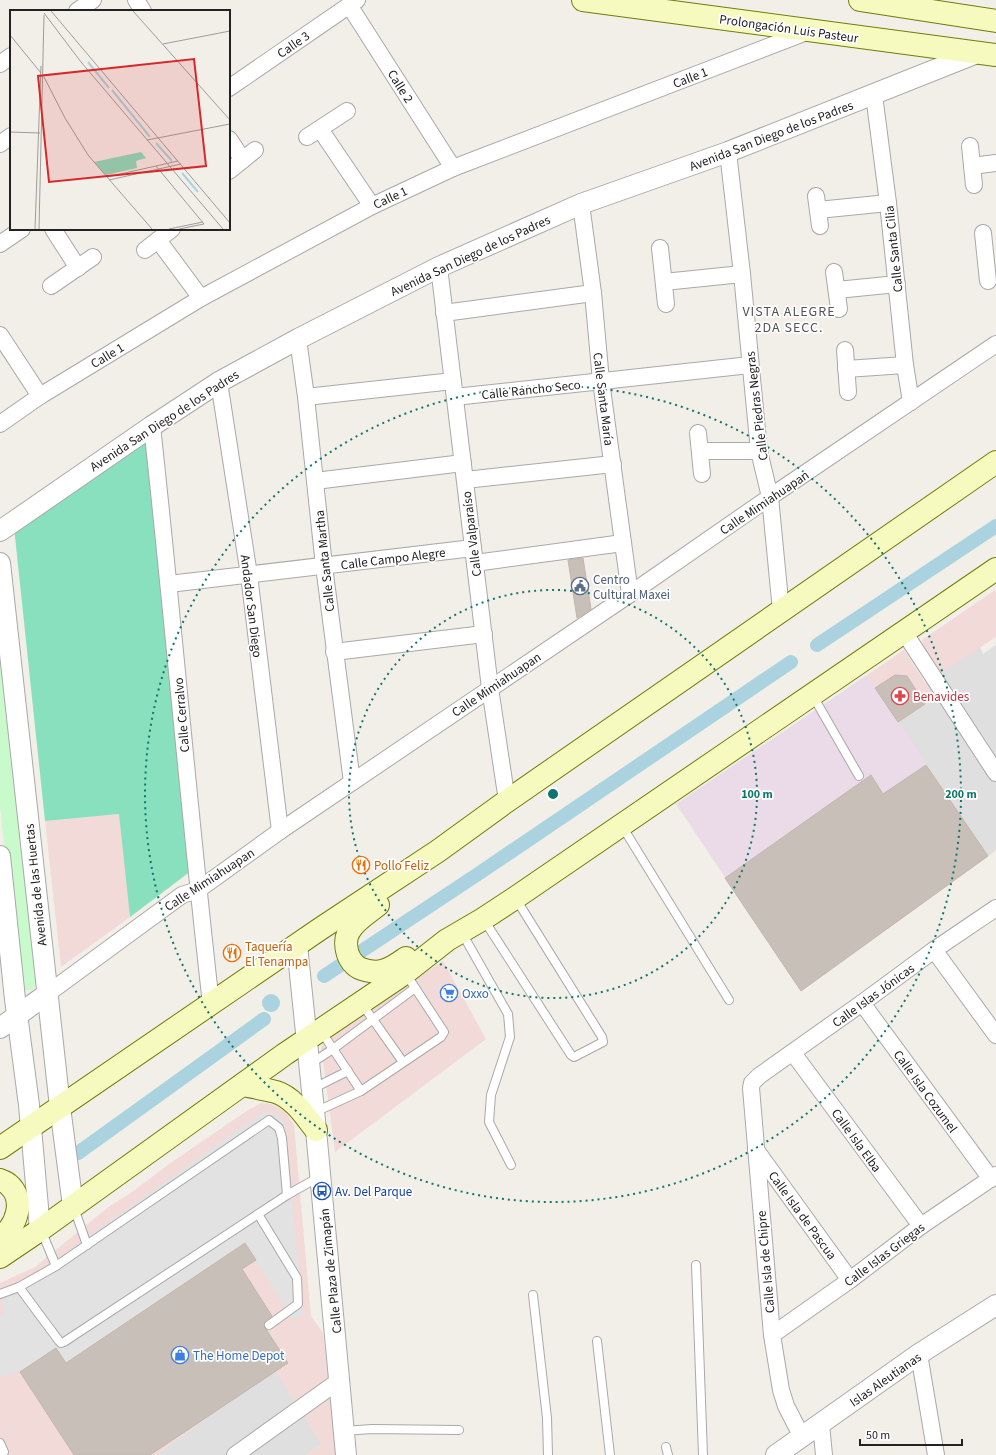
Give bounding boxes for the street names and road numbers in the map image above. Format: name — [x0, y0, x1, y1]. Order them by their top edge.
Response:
street label: Prolongación Luis Pasteur — [718, 10, 860, 48]
street label: Calle 3 — [274, 27, 314, 63]
street label: Calle 1 — [670, 63, 710, 93]
street label: Calle 2 — [383, 66, 417, 107]
street label: Avenida San Diego de los Padres — [687, 96, 856, 176]
street label: Calle 1 — [370, 182, 411, 214]
street label: Calle Santa Cilia — [880, 205, 908, 293]
street label: Avenida San Diego de los Padres — [388, 211, 554, 301]
street label: Calle 1 — [87, 339, 128, 373]
street label: Calle Piedras Negras — [741, 350, 773, 462]
street label: Calle Santa María — [588, 351, 618, 447]
street label: Avenida San Diego de los Padres — [87, 366, 243, 476]
street label: Calle Rancho Seco — [481, 376, 581, 404]
street label: Calle Mimiahuapan — [716, 466, 813, 539]
street label: Calle Valparaíso — [458, 490, 486, 578]
street label: Calle Santa Martha — [311, 509, 339, 613]
street label: Calle Campo Alegre — [340, 544, 446, 574]
street label: Andador San Diego — [236, 554, 266, 659]
street label: Calle Mimiahuapan — [448, 648, 545, 721]
street label: Calle Cerralvo — [170, 677, 194, 753]
street label: Avenida de las Huertas — [21, 822, 51, 947]
street label: Calle Mimiahuapan — [161, 844, 258, 916]
street label: Calle Islas Jónicas — [829, 959, 919, 1032]
street label: Calle Isla Cozumel — [889, 1046, 961, 1137]
street label: Calle Isla Elba — [827, 1105, 885, 1176]
street label: Calle Isla de Pascua — [764, 1168, 841, 1264]
street label: Calle Plaza de Zimapán — [315, 1207, 347, 1334]
street label: Calle Isla de Chipre — [753, 1210, 779, 1314]
street label: Calle Islas Griegas — [841, 1218, 929, 1291]
street label: Islas Aleutianas — [846, 1348, 926, 1411]

